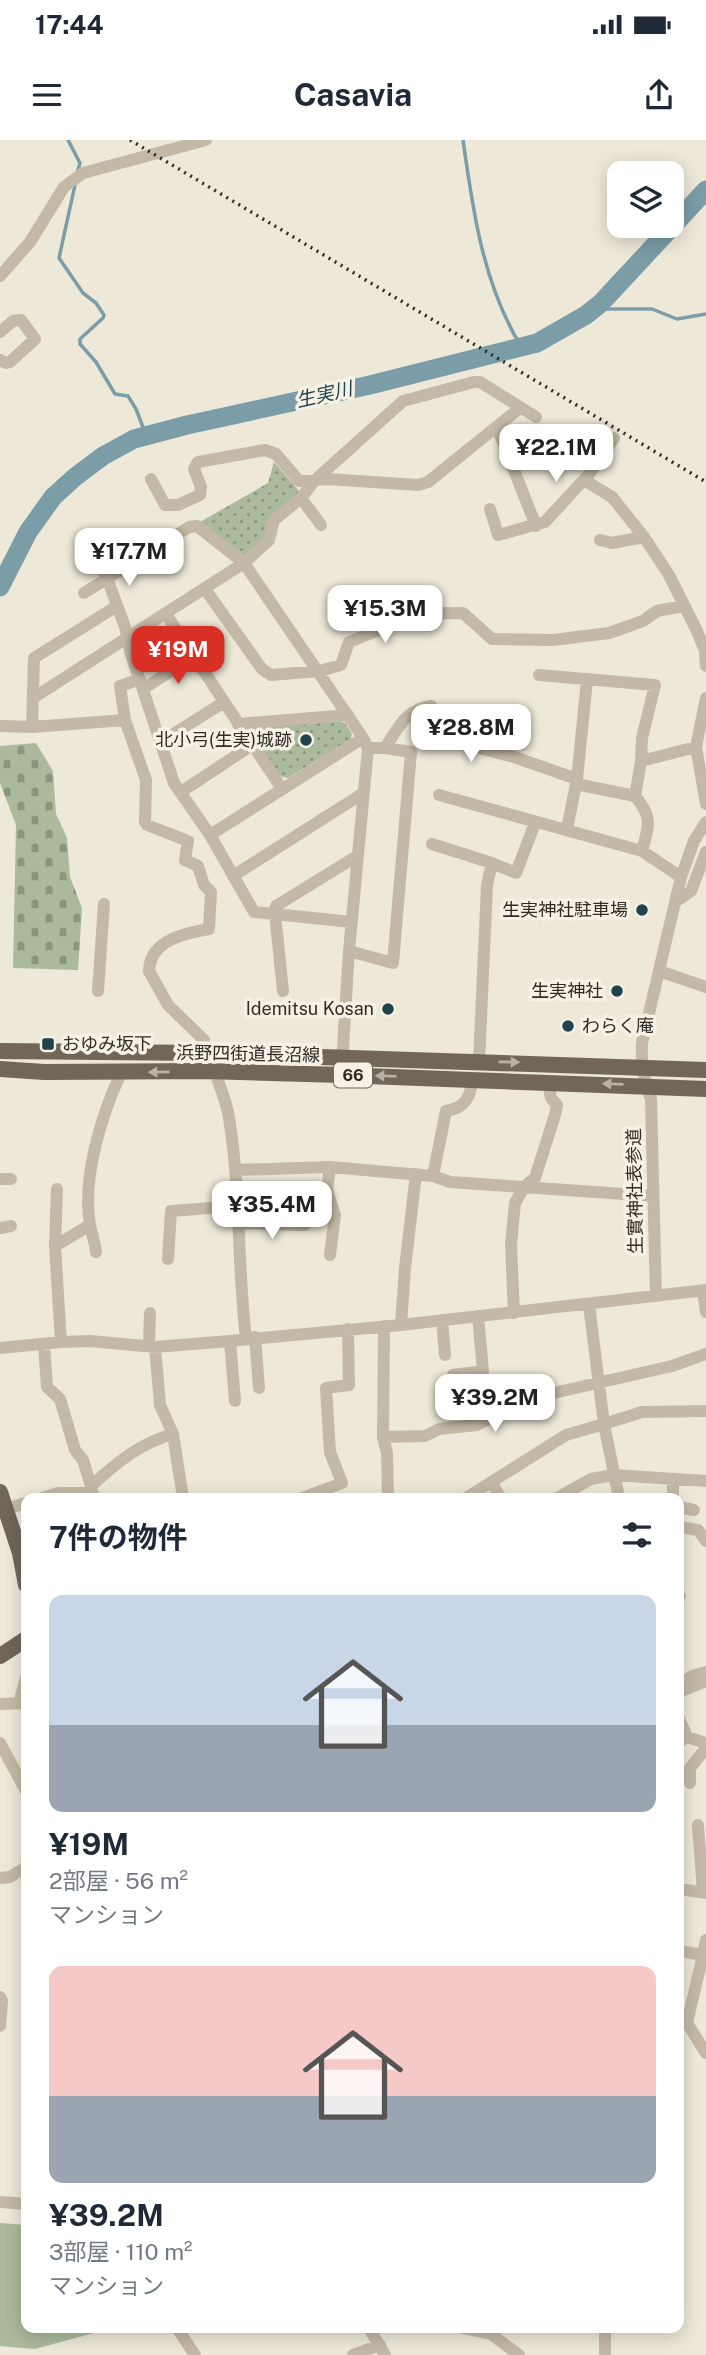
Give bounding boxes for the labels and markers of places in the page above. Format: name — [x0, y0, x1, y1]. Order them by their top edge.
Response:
pin: ¥22.1M — [499, 424, 613, 484]
pin: ¥17.7M — [72, 528, 186, 588]
pin: ¥15.3M — [328, 586, 442, 645]
pin: ¥19M — [137, 626, 219, 686]
pin: ¥28.8M — [414, 704, 528, 764]
place label: 北小弓(生実)城跡 — [155, 729, 292, 750]
marker: 北小弓(生実)城跡 — [298, 732, 314, 748]
place label: 生実神社駐車場 — [502, 899, 628, 920]
marker: 生実神社駐車場 — [634, 902, 650, 918]
place label: 生実神社 — [531, 980, 603, 1001]
marker: 生実神社 — [609, 983, 625, 999]
place label: Idemitsu Kosan — [246, 998, 374, 1019]
marker: Idemitsu Kosan — [380, 1001, 396, 1017]
place label: わらく庵 — [582, 1015, 654, 1036]
marker: わらく庵 — [560, 1018, 576, 1034]
place label: おゆみ坂下 — [62, 1033, 152, 1054]
marker: おゆみ坂下 — [40, 1036, 56, 1052]
pin: ¥35.4M — [215, 1182, 329, 1241]
pin: ¥39.2M — [438, 1374, 552, 1434]

